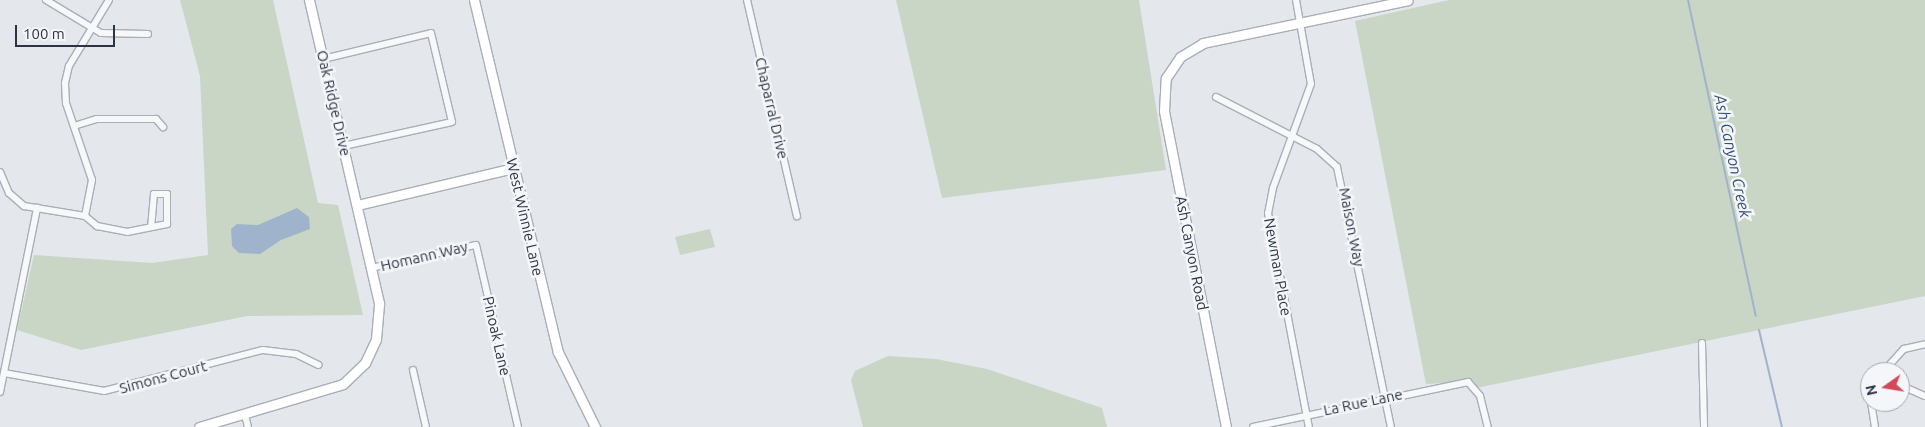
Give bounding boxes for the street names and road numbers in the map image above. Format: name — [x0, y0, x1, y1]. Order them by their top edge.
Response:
street label: Oak Ridge Drive — [313, 48, 355, 158]
street label: Chaparral Drive — [752, 55, 792, 161]
street label: West Winnie Lane — [503, 156, 547, 278]
street label: Maison Way — [1336, 186, 1368, 268]
street label: Ash Canyon Road — [1172, 194, 1212, 312]
street label: Newman Place — [1261, 217, 1295, 317]
street label: Homann Way — [379, 237, 469, 275]
street label: Pinoak Lane — [479, 295, 515, 377]
street label: Simons Court — [117, 357, 209, 397]
street label: La Rue Lane — [1322, 385, 1404, 419]

